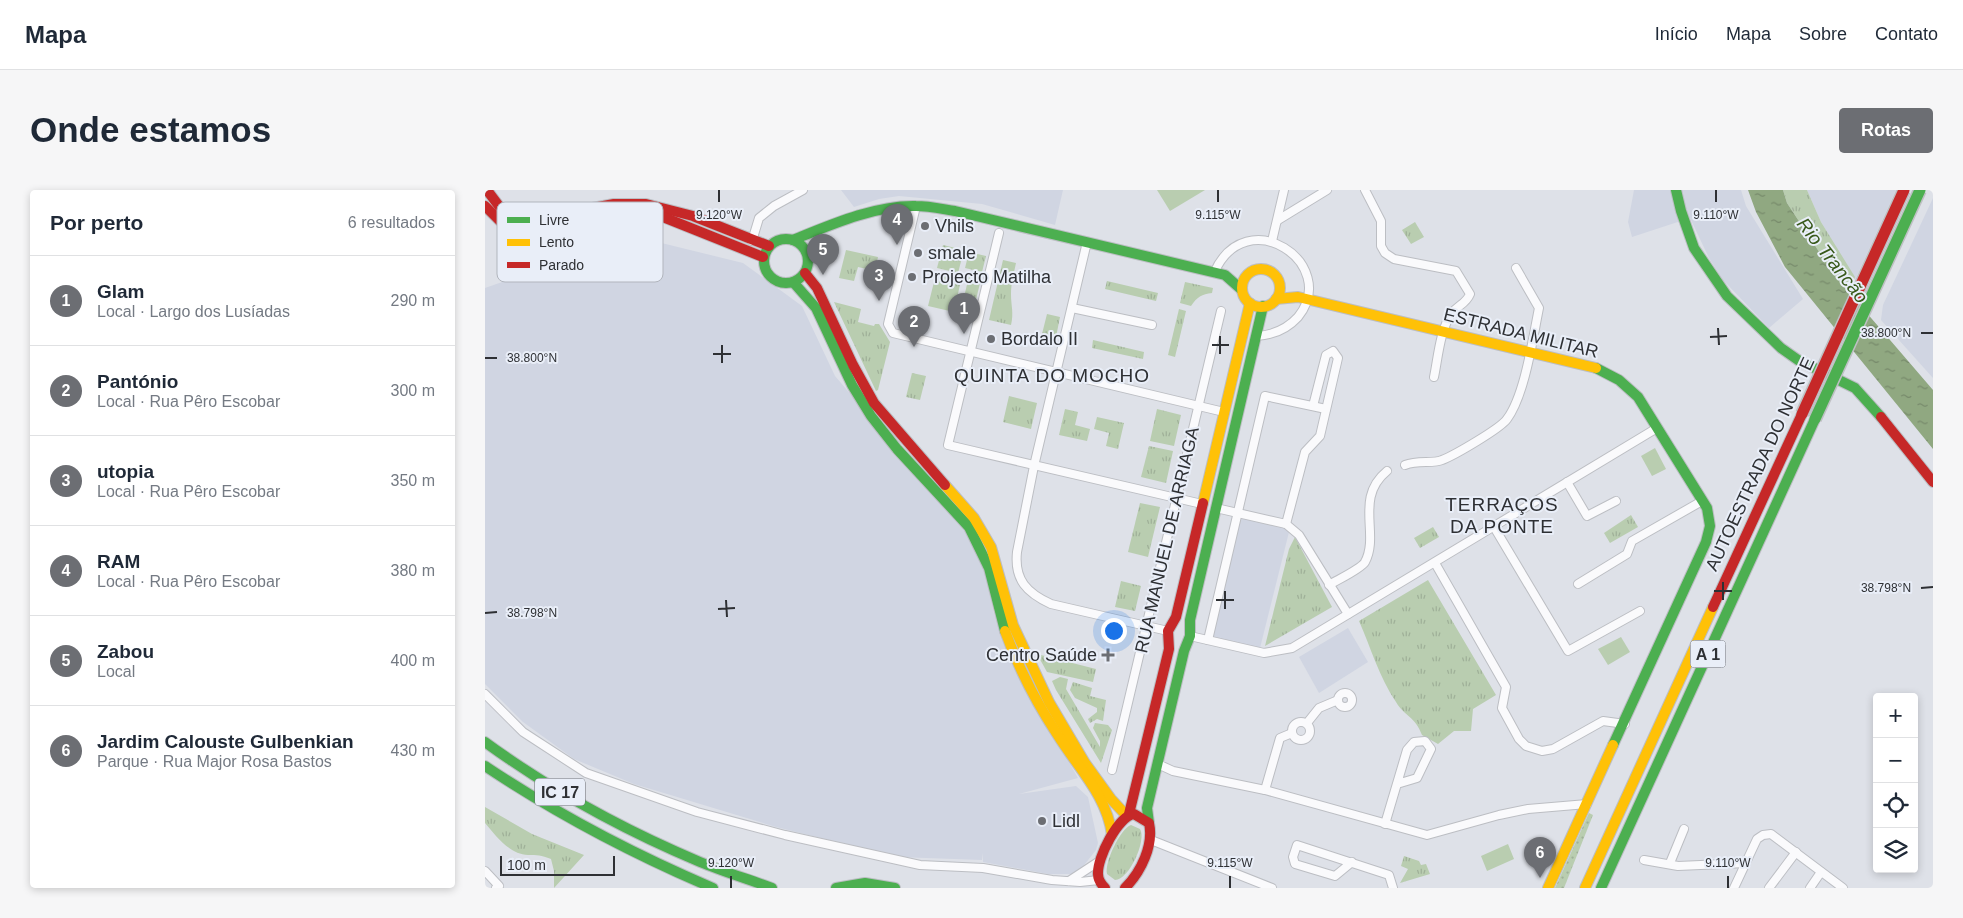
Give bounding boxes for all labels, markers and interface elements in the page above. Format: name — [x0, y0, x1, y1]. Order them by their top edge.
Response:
text: Mapa — [25, 21, 86, 48]
text: Início — [1655, 24, 1698, 44]
text: Mapa — [1726, 24, 1771, 44]
text: Sobre — [1799, 24, 1847, 44]
text: Contato — [1875, 24, 1938, 44]
button: Rotas — [1839, 108, 1933, 153]
text: Onde estamos — [30, 110, 271, 149]
legend — [497, 202, 663, 282]
pin: 4 — [881, 204, 913, 245]
text: 9.120°W — [696, 208, 743, 222]
text: 9.115°W — [1195, 208, 1241, 222]
text: 9.110°W — [1693, 208, 1739, 222]
text: Por perto — [50, 211, 143, 234]
text: Livre — [539, 212, 570, 228]
text: 6 resultados — [348, 214, 435, 231]
water label: Rio Trancão — [1793, 214, 1872, 307]
place label: Vhils — [935, 216, 974, 236]
marker: Vhils — [919, 220, 931, 232]
text: Lento — [539, 234, 574, 250]
pin: 5 — [807, 234, 839, 275]
place label: smale — [928, 243, 976, 263]
marker: smale — [912, 247, 924, 259]
text: Parado — [539, 257, 584, 273]
pin: 3 — [863, 260, 895, 301]
place label: Projecto Matilha — [922, 267, 1052, 287]
marker: Projecto Matilha — [906, 271, 918, 283]
text: Glam — [97, 281, 145, 302]
text: 1 — [62, 292, 70, 309]
text: 290 m — [391, 292, 435, 309]
pin: 1 — [948, 293, 980, 334]
text: Local · Largo dos Lusíadas — [97, 303, 290, 320]
street label: ESTRADA MILITAR — [1442, 304, 1600, 362]
pin: 2 — [898, 306, 930, 347]
text: 38.800°N — [1861, 326, 1911, 340]
place label: Bordalo II — [1001, 329, 1078, 349]
marker: Bordalo II — [985, 333, 997, 345]
text: 38.800°N — [507, 351, 557, 365]
street label: AUTOESTRADA DO NORTE — [1702, 354, 1818, 574]
district label: QUINTA DO MOCHO — [954, 365, 1150, 386]
text: Pantónio — [97, 371, 178, 392]
text: 2 — [62, 382, 70, 399]
text: 300 m — [391, 382, 435, 399]
text: Local · Rua Pêro Escobar — [97, 393, 280, 410]
street label: RUA MANUEL DE ARRIAGA — [1131, 425, 1203, 655]
text: utopia — [97, 461, 154, 482]
text: 3 — [62, 472, 70, 489]
text: 350 m — [391, 472, 435, 489]
text: Local · Rua Pêro Escobar — [97, 483, 280, 500]
district label: TERRAÇOS DA PONTE — [1445, 494, 1559, 537]
text: RAM — [97, 551, 140, 572]
text: 4 — [62, 562, 70, 579]
text: 380 m — [391, 562, 435, 579]
text: Local · Rua Pêro Escobar — [97, 573, 280, 590]
text: 38.798°N — [1861, 581, 1911, 595]
text: 38.798°N — [507, 606, 557, 620]
your location — [1101, 618, 1127, 644]
road number: A 1 — [1691, 640, 1725, 668]
text: Zabou — [97, 641, 154, 662]
place label: Centro Saúde — [986, 645, 1097, 665]
marker: Centro Saúde — [1101, 648, 1115, 662]
text: 5 — [62, 652, 70, 669]
text: 400 m — [391, 652, 435, 669]
text: Local — [97, 663, 135, 680]
map controls — [1873, 693, 1918, 873]
button: + — [1873, 693, 1918, 738]
text: Jardim Calouste Gulbenkian — [97, 731, 354, 752]
button: − — [1873, 738, 1918, 783]
text: 6 — [62, 742, 70, 759]
text: 430 m — [391, 742, 435, 759]
text: Parque · Rua Major Rosa Bastos — [97, 753, 332, 770]
road number: IC 17 — [535, 778, 585, 806]
button: locate — [1873, 783, 1918, 828]
place label: Lidl — [1052, 811, 1080, 831]
marker: Lidl — [1036, 815, 1048, 827]
button: layers — [1873, 828, 1918, 873]
pin: 6 — [1524, 837, 1556, 878]
scale bar — [500, 853, 615, 876]
text: 9.120°W — [708, 856, 755, 870]
text: 9.115°W — [1207, 856, 1253, 870]
text: 9.110°W — [1705, 856, 1751, 870]
text: 100 m — [507, 857, 546, 873]

